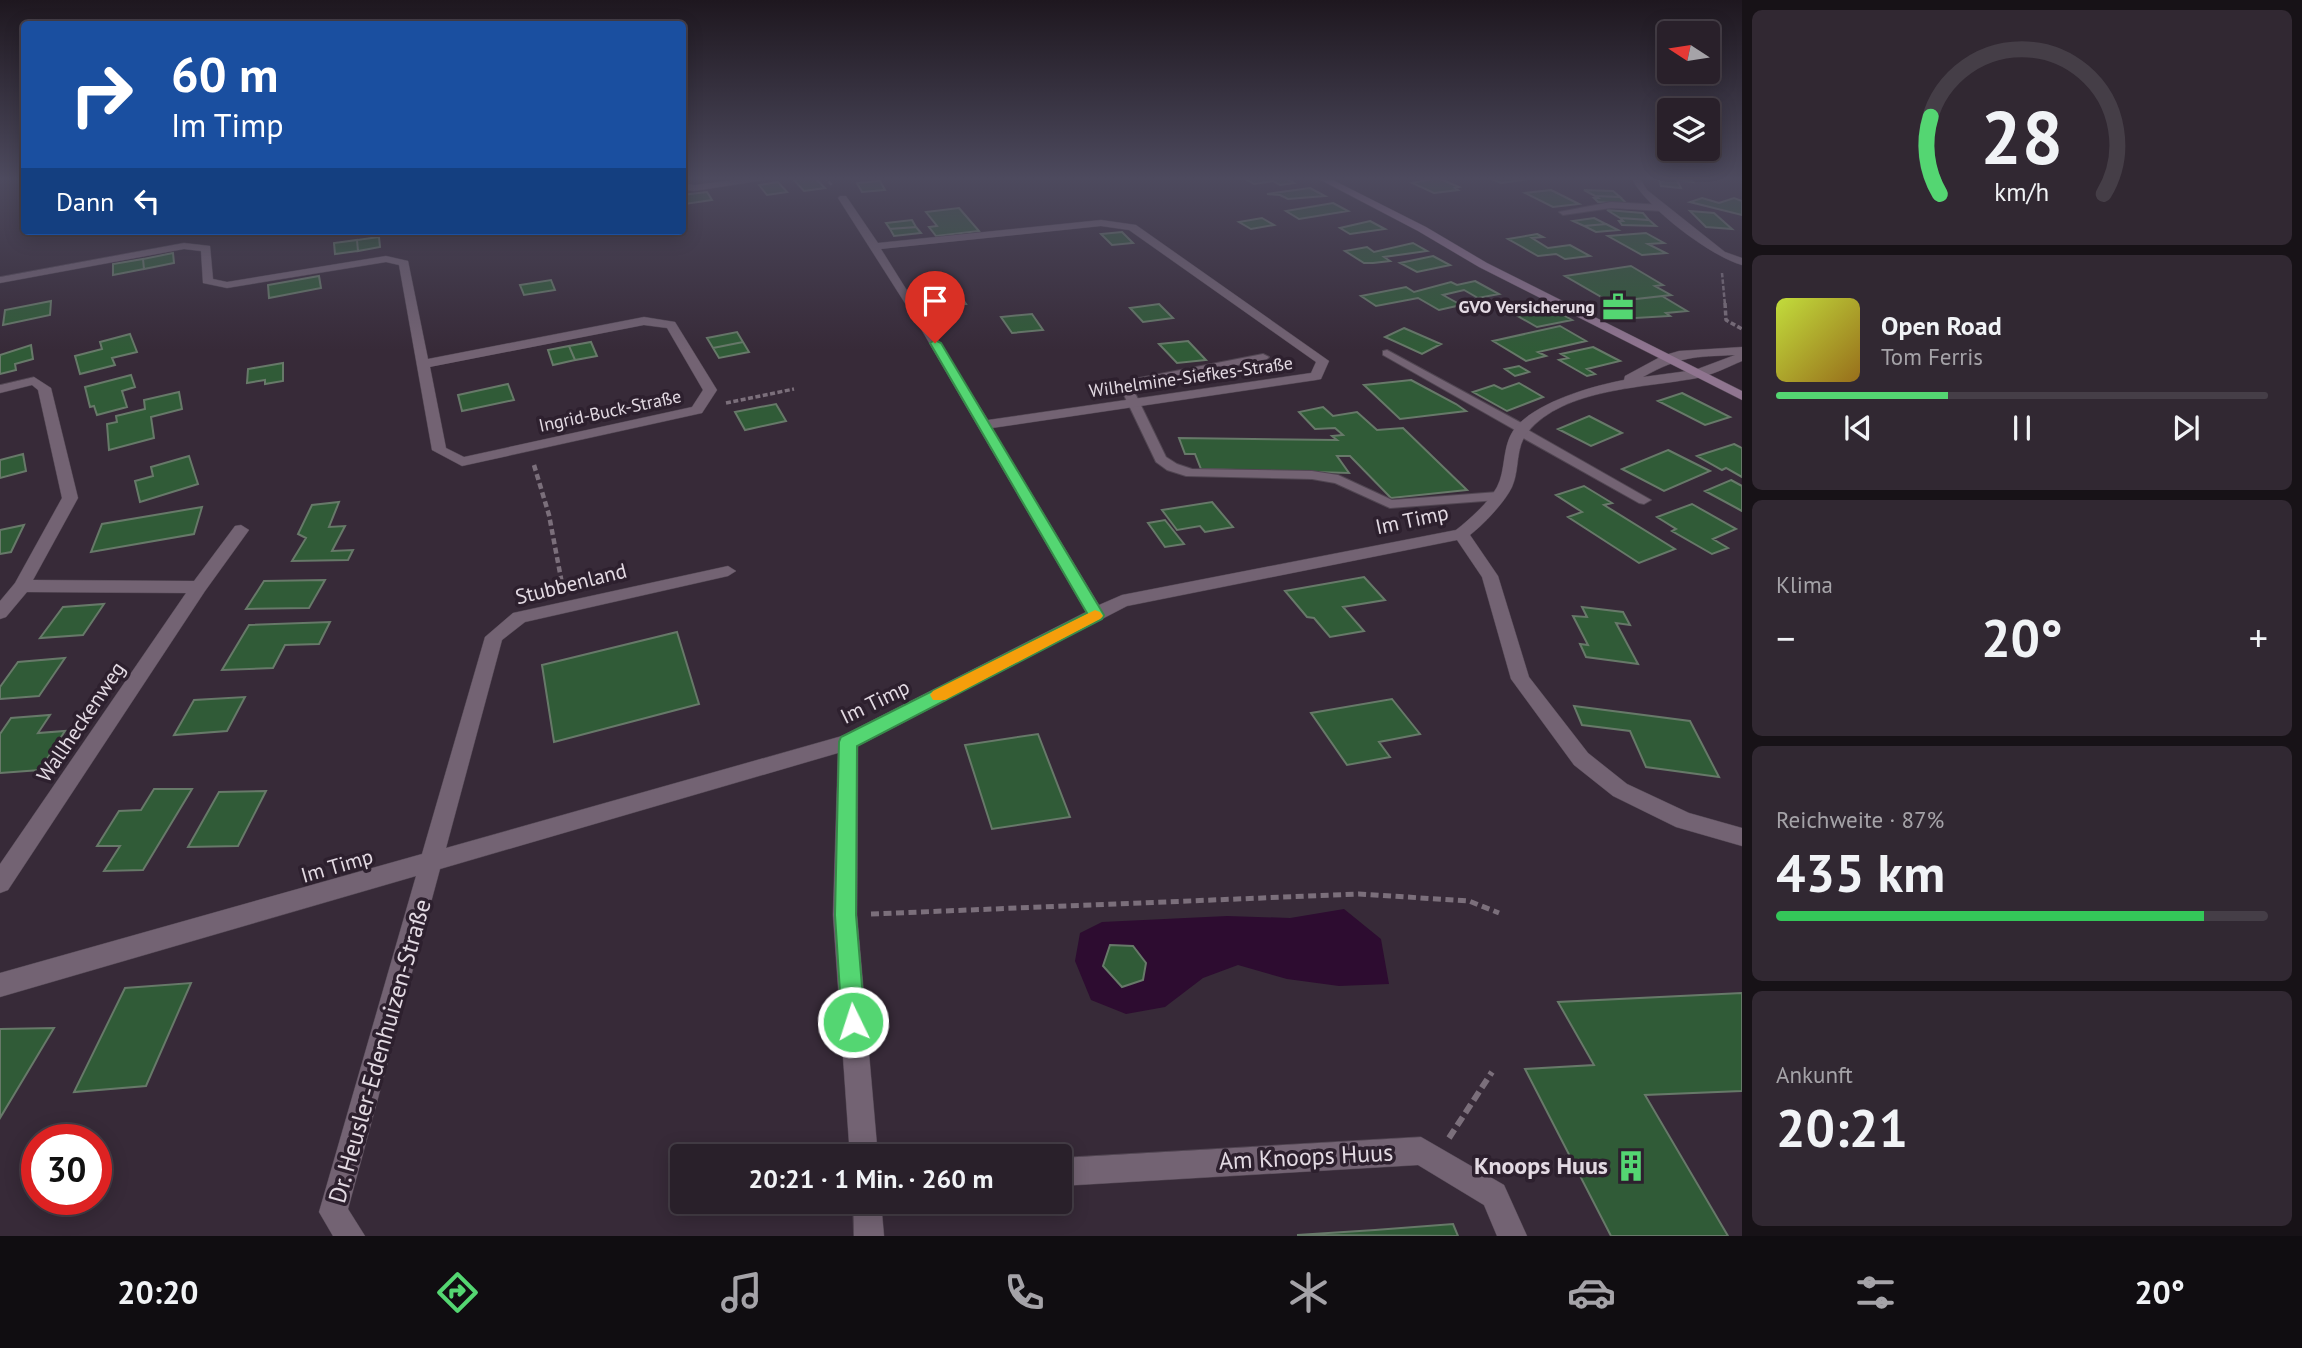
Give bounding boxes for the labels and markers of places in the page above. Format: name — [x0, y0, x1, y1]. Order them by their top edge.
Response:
pin — [905, 271, 965, 343]
office icon: GVO Versicherung — [1601, 290, 1635, 324]
place label: GVO Versicherung — [1458, 295, 1595, 318]
building icon: Knoops Huus — [1614, 1149, 1648, 1183]
place label: Knoops Huus — [1474, 1150, 1608, 1181]

